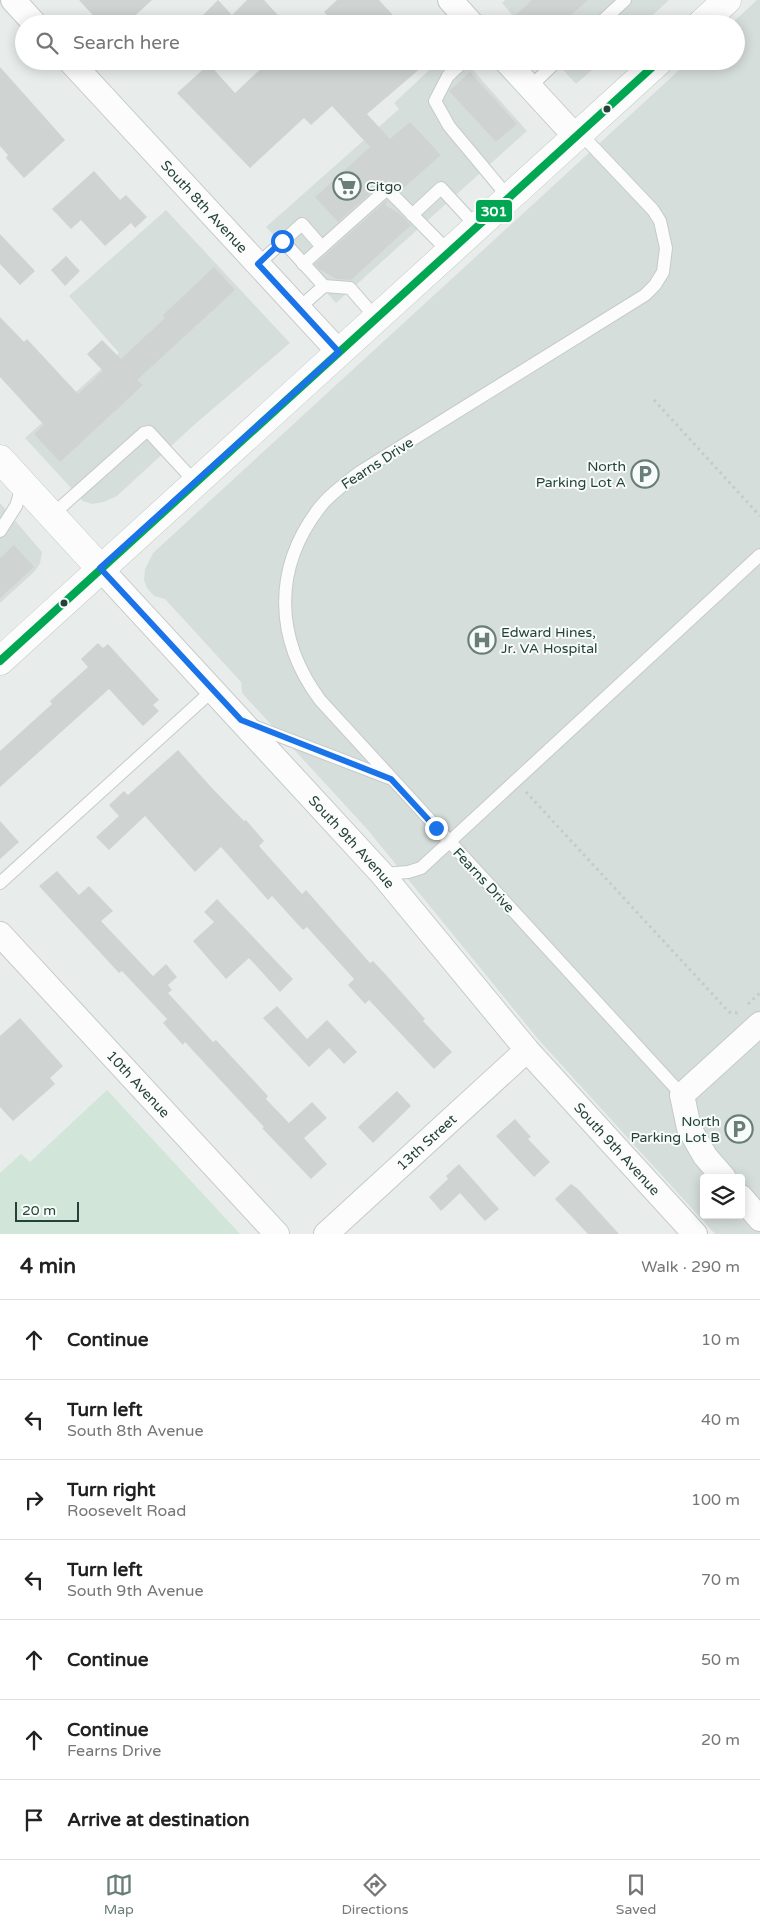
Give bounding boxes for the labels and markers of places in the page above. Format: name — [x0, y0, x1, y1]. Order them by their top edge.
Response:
unlabelled marker — [602, 104, 612, 114]
supermarket icon: Citgo — [332, 171, 362, 201]
place label: Citgo — [366, 178, 402, 195]
place label: North Parking Lot A — [536, 458, 626, 491]
parking icon: North Parking Lot A — [630, 459, 660, 489]
unlabelled marker — [59, 598, 69, 608]
place label: Edward Hines, Jr. VA Hospital — [501, 624, 598, 657]
hospital icon: Edward Hines, Jr. VA Hospital — [467, 625, 497, 655]
place label: North Parking Lot B — [630, 1113, 720, 1146]
parking icon: North Parking Lot B — [724, 1114, 754, 1144]

